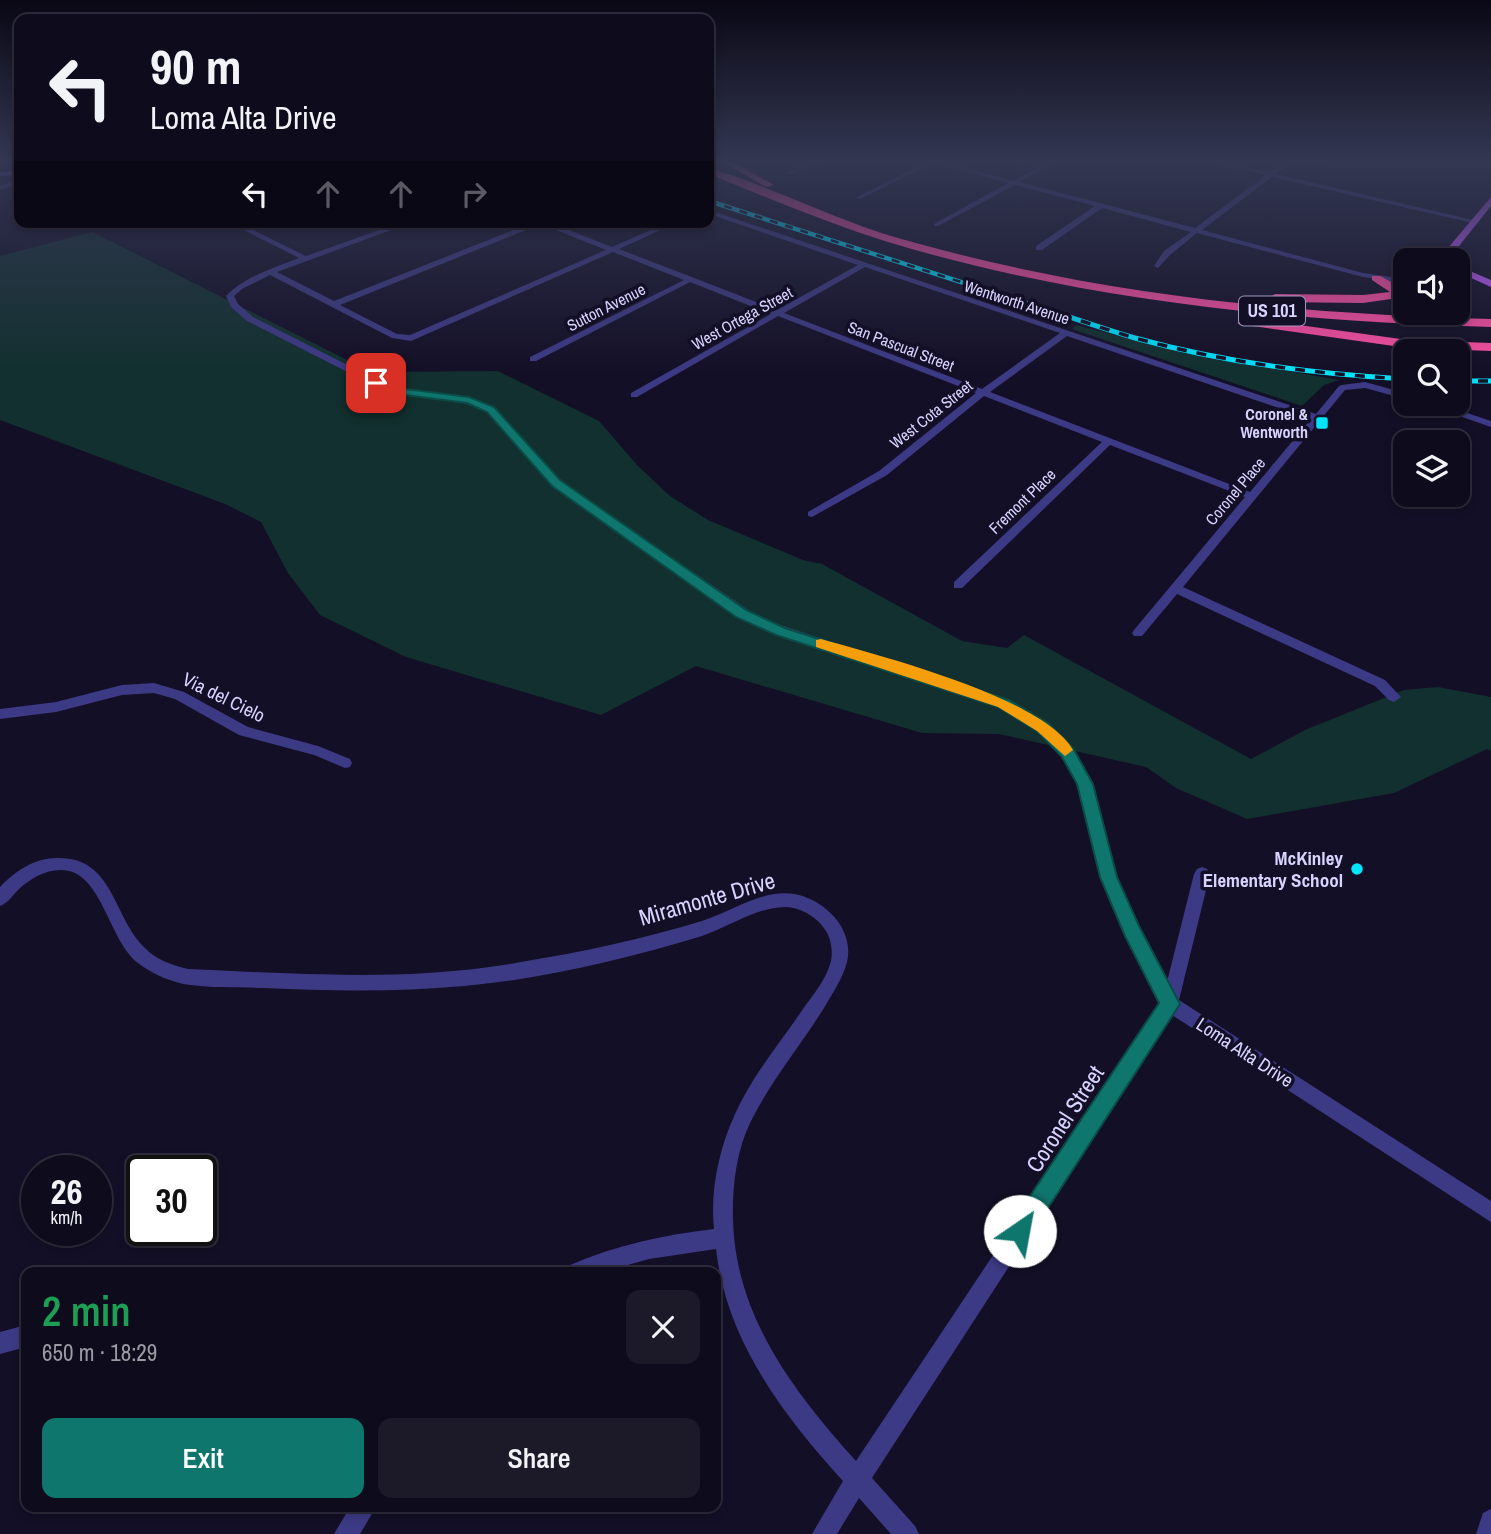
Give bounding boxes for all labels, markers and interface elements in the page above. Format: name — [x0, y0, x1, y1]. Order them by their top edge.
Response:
text: 90 m — [150, 33, 242, 99]
icon: left — [35, 42, 126, 133]
text: Loma Alta Drive — [150, 96, 337, 139]
icon: left — [236, 175, 274, 213]
icon: ahead — [309, 175, 347, 213]
icon: ahead — [382, 175, 420, 213]
icon: right — [455, 175, 493, 213]
map controls — [1393, 248, 1470, 507]
button: sound — [1393, 248, 1470, 325]
street label: Wentworth Avenue — [961, 275, 1073, 329]
street label: Sutton Avenue — [563, 278, 649, 336]
street label: West Ortega Street — [688, 281, 797, 355]
road number: US 101 — [1239, 296, 1305, 326]
street label: San Pascual Street — [845, 316, 958, 377]
button: search — [1393, 339, 1470, 416]
pin — [346, 353, 406, 413]
icon: arrive — [357, 364, 395, 402]
street label: West Cota Street — [885, 374, 977, 453]
place label: Coronel & Wentworth — [1240, 403, 1309, 443]
marker: Coronel & Wentworth — [1314, 415, 1330, 431]
button: layers — [1393, 430, 1470, 507]
street label: Coronel Place — [1200, 452, 1270, 530]
street label: Fremont Place — [984, 463, 1060, 539]
street label: Via del Cielo — [178, 666, 270, 728]
place label: McKinley Elementary School — [1203, 845, 1343, 893]
marker: McKinley Elementary School — [1349, 861, 1365, 877]
street label: Miramonte Drive — [635, 864, 779, 933]
street label: Loma Alta Drive — [1191, 1011, 1299, 1093]
street label: Coronel Street — [1018, 1059, 1111, 1178]
speed limit sign: 30 — [126, 1155, 217, 1246]
text: 26 — [51, 1168, 82, 1215]
position arrow — [983, 1194, 1057, 1268]
text: km/h — [51, 1205, 83, 1230]
text: 2 min — [42, 1283, 131, 1339]
button: close — [626, 1290, 700, 1364]
text: 650 m · 18:29 — [42, 1337, 157, 1368]
button: Exit — [42, 1418, 364, 1498]
button: Share — [378, 1418, 700, 1498]

